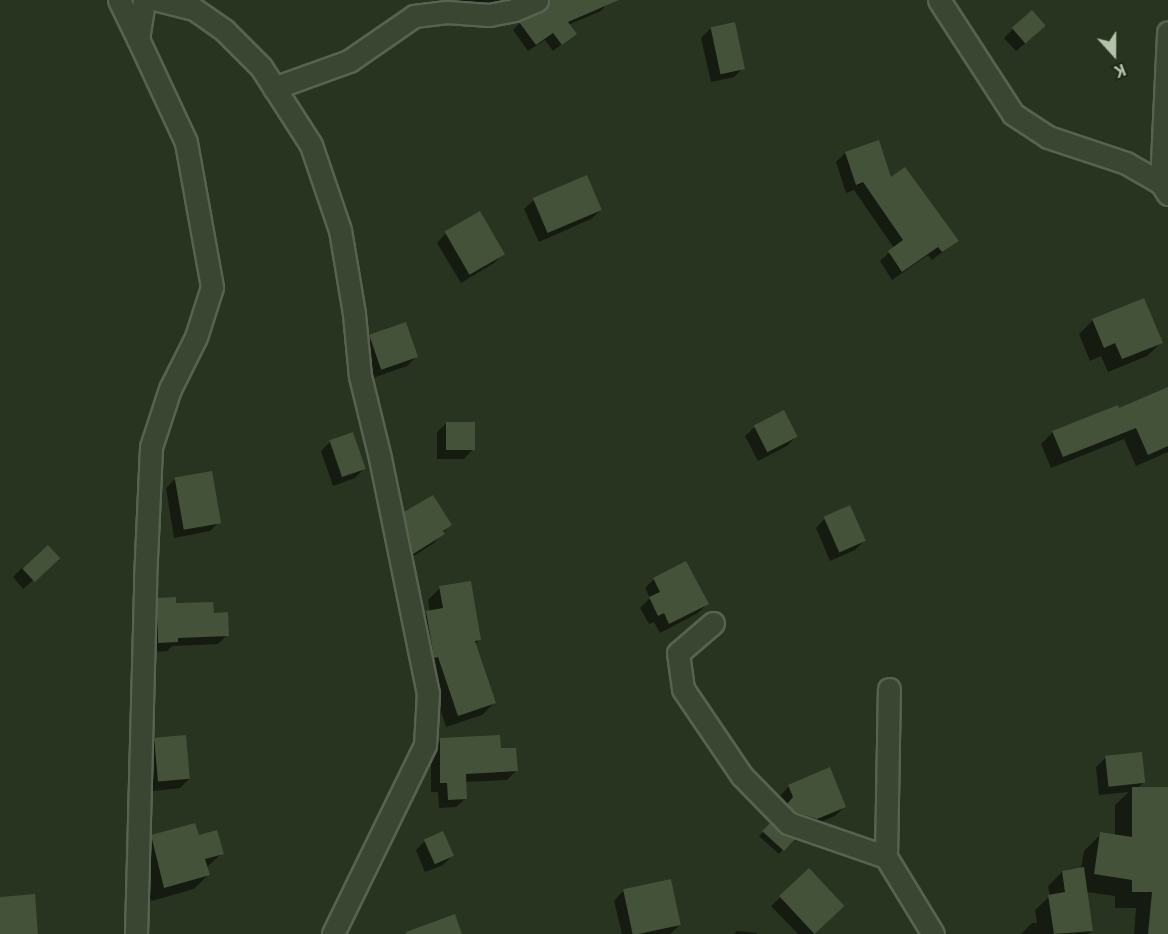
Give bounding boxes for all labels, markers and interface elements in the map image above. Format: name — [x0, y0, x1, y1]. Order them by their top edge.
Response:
north arrow — [1084, 24, 1144, 84]
text: K — [1112, 59, 1129, 83]

